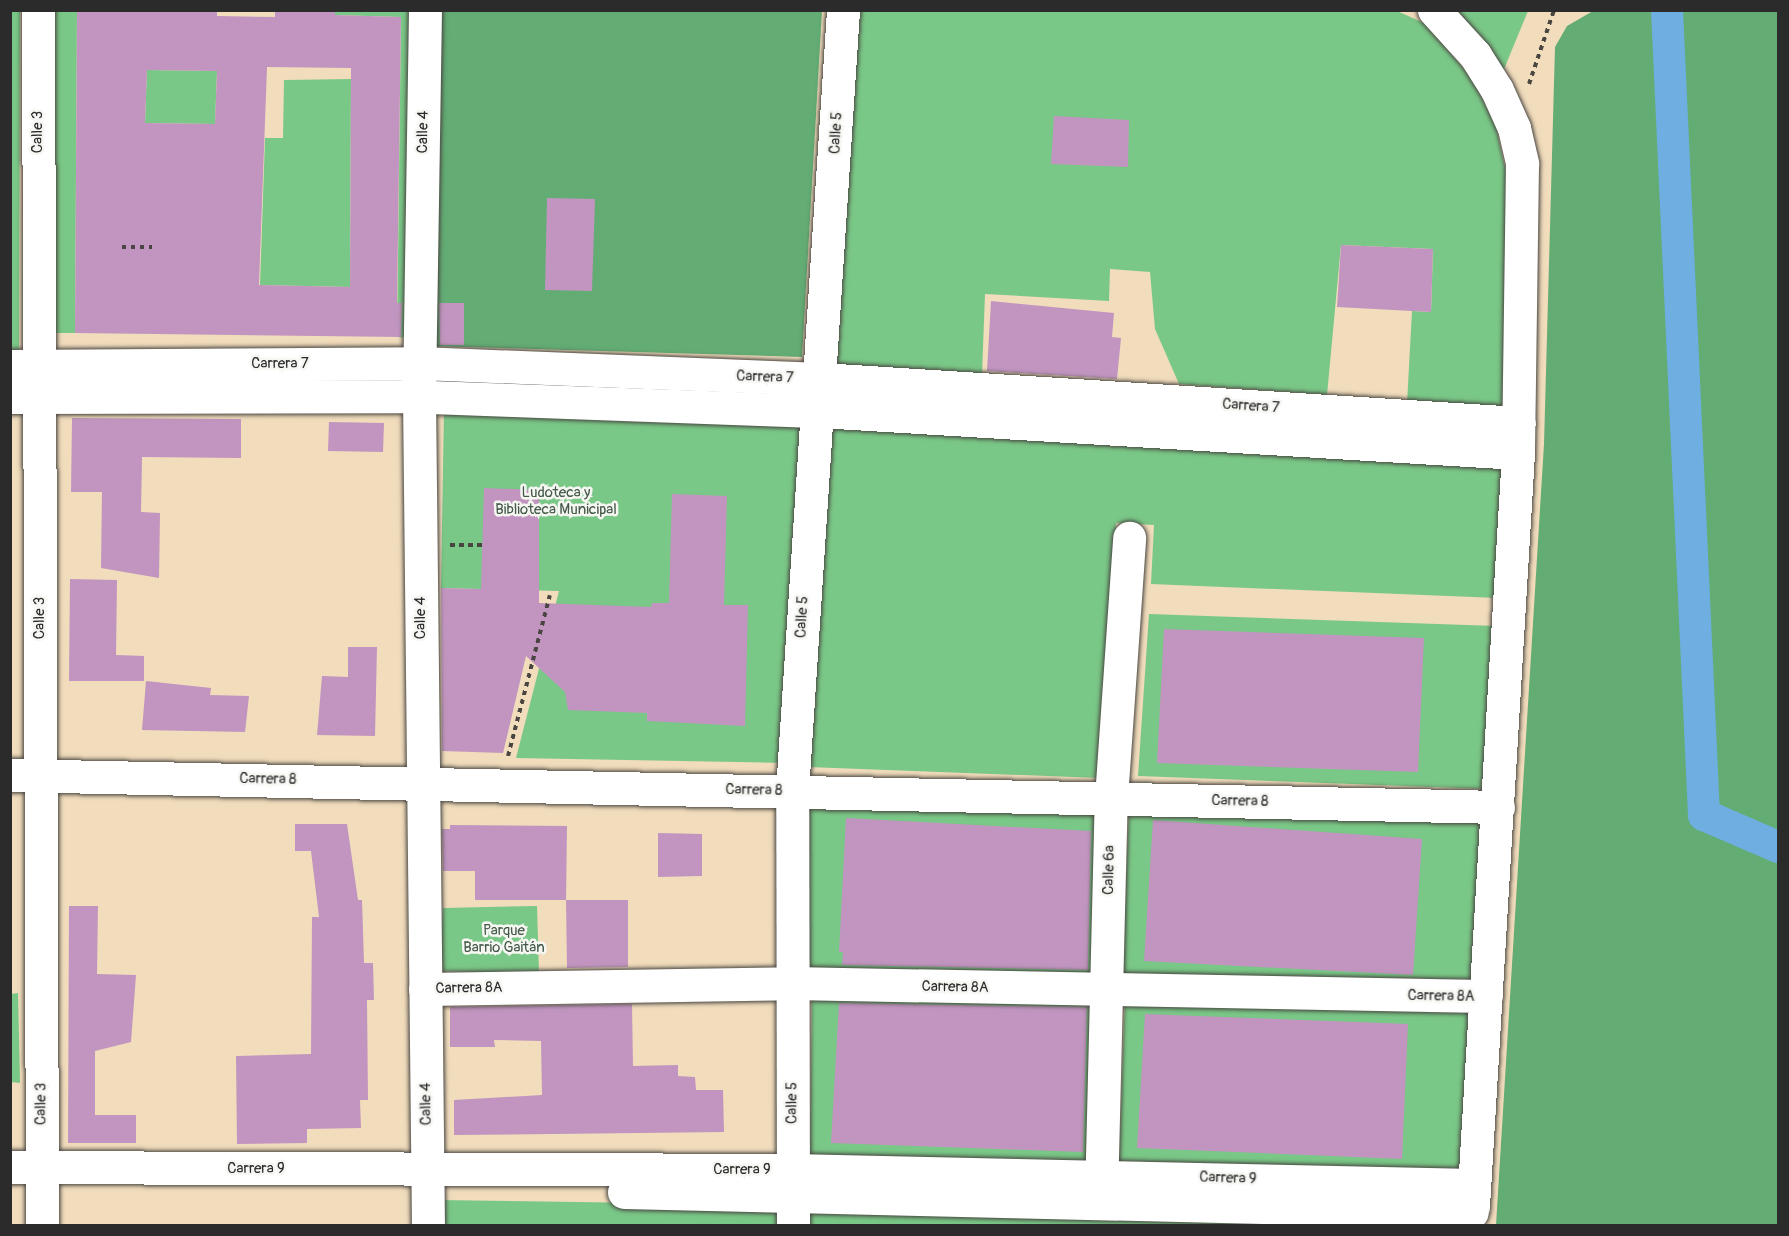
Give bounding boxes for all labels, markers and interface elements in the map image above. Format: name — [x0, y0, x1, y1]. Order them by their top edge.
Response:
street label: Calle 4 — [414, 110, 432, 154]
street label: Calle 3 — [29, 111, 47, 153]
street label: Calle 5 — [826, 111, 846, 155]
street label: Carrera 7 — [251, 355, 309, 373]
street label: Carrera 7 — [736, 367, 794, 387]
street label: Carrera 7 — [1222, 395, 1280, 417]
park label: Ludoteca y Biblioteca Municipal — [495, 483, 617, 518]
street label: Calle 5 — [792, 595, 812, 639]
street label: Calle 3 — [31, 597, 49, 639]
street label: Calle 4 — [412, 597, 430, 639]
street label: Carrera 8 — [239, 770, 297, 788]
street label: Carrera 8 — [725, 781, 783, 799]
street label: Carrera 8 — [1211, 792, 1269, 810]
street label: Calle 6a — [1100, 845, 1118, 895]
park label: Parque Barrio Gaitán — [463, 921, 545, 956]
street label: Carrera 8A — [921, 977, 989, 997]
street label: Carrera 8A — [435, 978, 503, 998]
street label: Carrera 8A — [1407, 986, 1475, 1006]
street label: Calle 4 — [417, 1082, 435, 1126]
street label: Calle 5 — [783, 1082, 801, 1124]
street label: Calle 3 — [32, 1083, 50, 1125]
street label: Carrera 9 — [227, 1160, 285, 1178]
street label: Carrera 9 — [713, 1161, 771, 1179]
street label: Carrera 9 — [1199, 1168, 1257, 1188]

